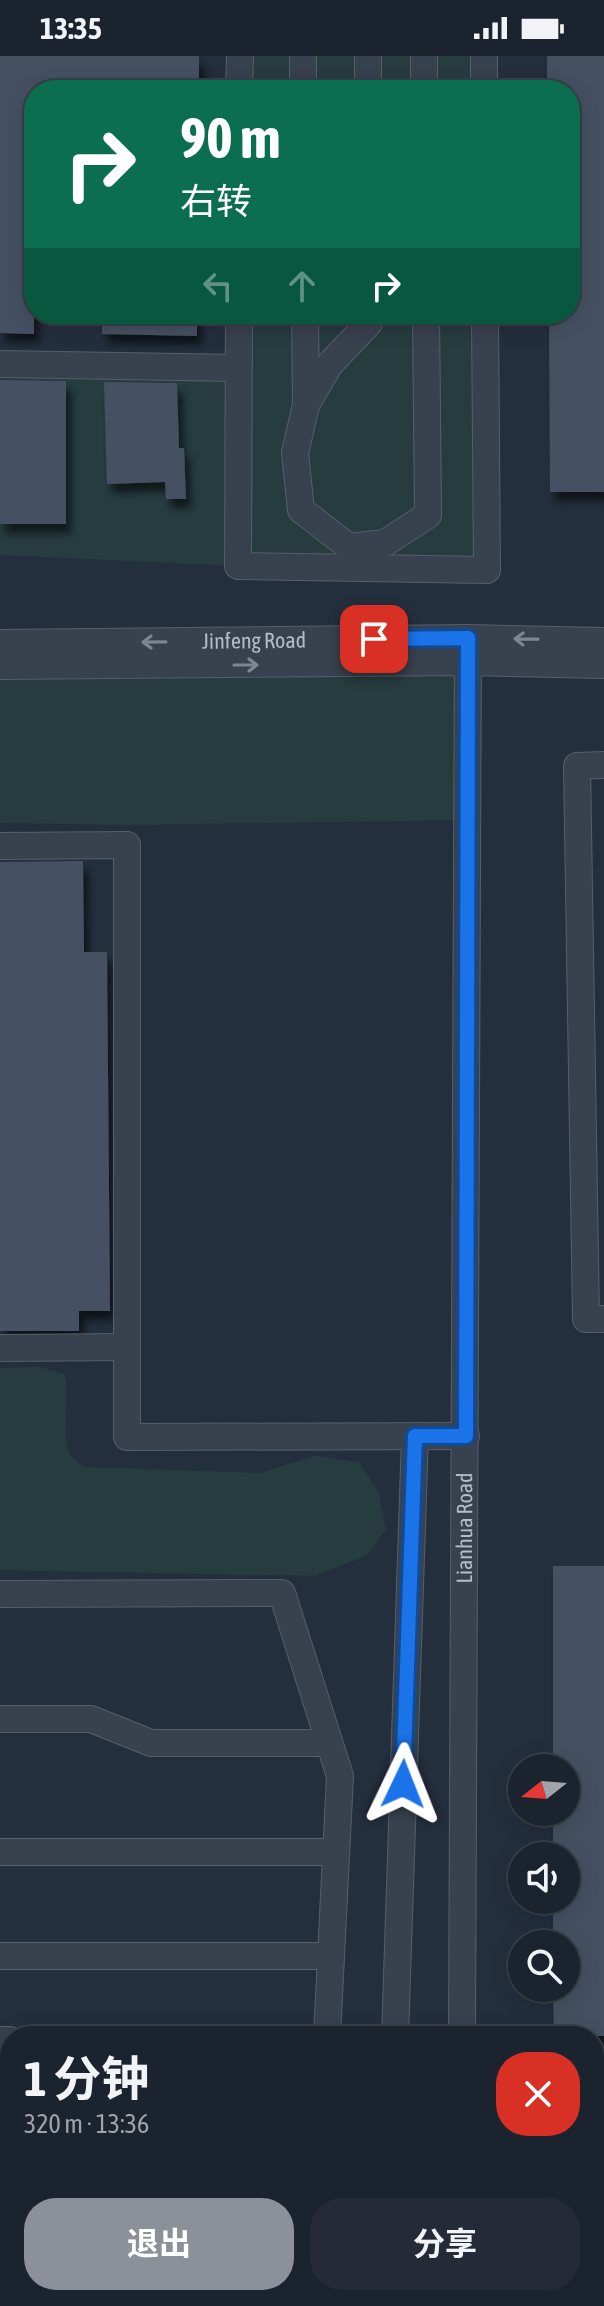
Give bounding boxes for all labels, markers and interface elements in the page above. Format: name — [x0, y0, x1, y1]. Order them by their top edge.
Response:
text: 13:35 — [40, 11, 102, 45]
text: 90 m — [180, 106, 281, 170]
icon: right — [48, 112, 152, 216]
text: 右转 — [180, 180, 252, 222]
icon: left — [196, 264, 240, 308]
icon: ahead — [280, 264, 324, 308]
icon: right — [364, 264, 408, 308]
pin — [340, 605, 408, 673]
icon: arrive — [352, 617, 396, 661]
street label: Jinfeng Road — [202, 627, 306, 654]
one-way arrow — [513, 631, 540, 647]
one-way arrow — [141, 634, 168, 649]
one-way arrow — [232, 657, 259, 673]
street label: Lianhua Road — [451, 1472, 477, 1584]
position arrow — [361, 1742, 445, 1826]
north arrow — [508, 1754, 580, 1826]
map controls — [508, 1754, 580, 2002]
button: sound — [508, 1842, 580, 1914]
button: search — [508, 1930, 580, 2002]
text: 1 分钟 — [24, 2051, 149, 2106]
button: close — [496, 2052, 580, 2136]
text: 320 m · 13:36 — [24, 2109, 149, 2139]
button: 退出 — [24, 2198, 294, 2290]
button: 分享 — [310, 2198, 580, 2290]

